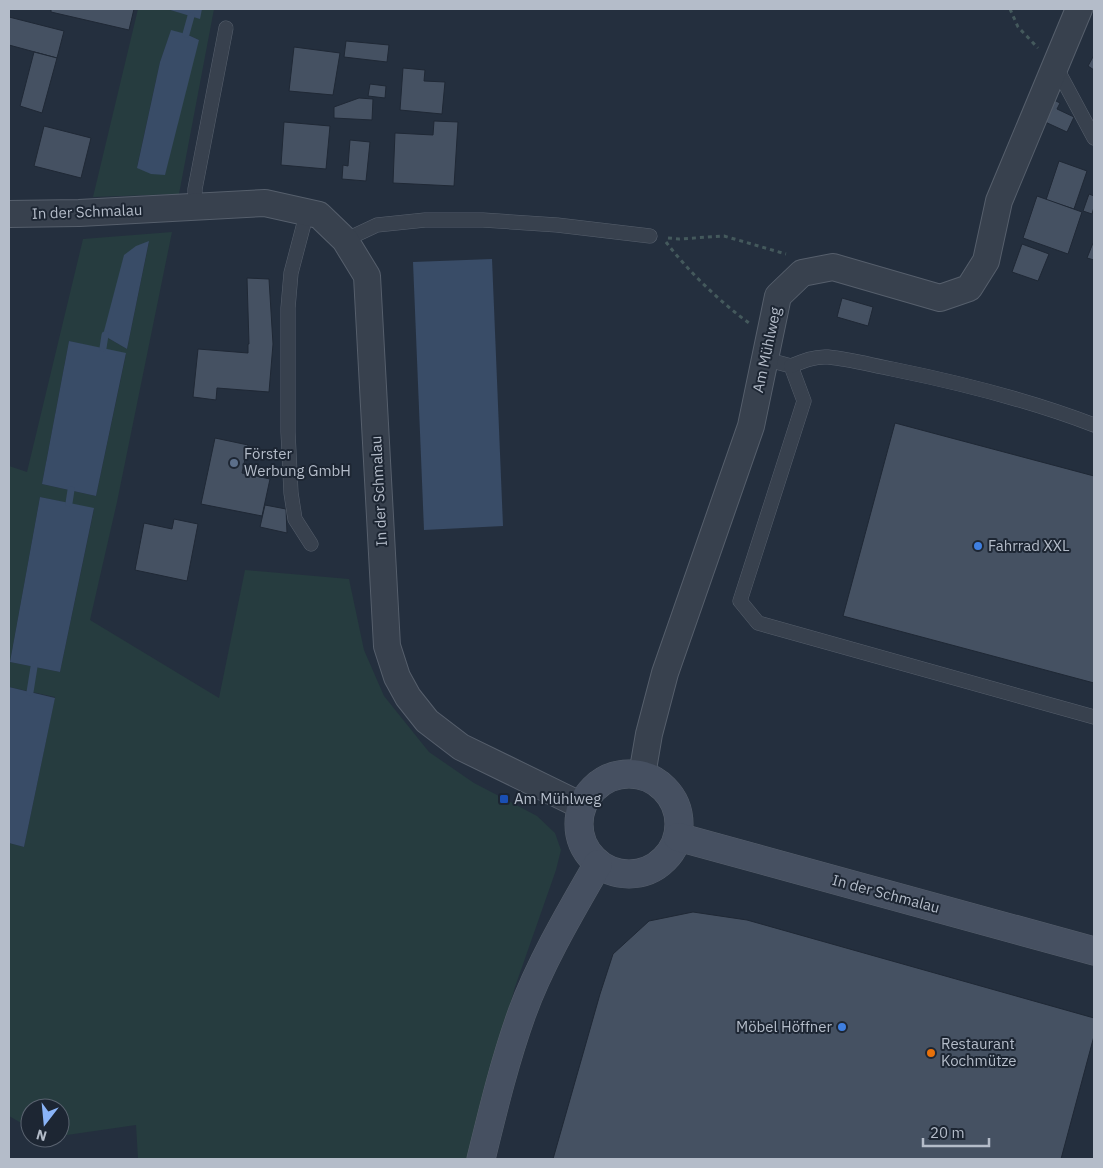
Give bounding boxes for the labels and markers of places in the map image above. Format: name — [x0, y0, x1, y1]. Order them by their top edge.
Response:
place label: Förster Werbung GmbH — [244, 444, 351, 480]
marker: Förster Werbung GmbH — [228, 457, 240, 469]
place label: Fahrrad XXL — [988, 536, 1070, 555]
marker: Fahrrad XXL — [972, 540, 984, 552]
place label: Am Mühlweg — [514, 789, 601, 808]
marker: Am Mühlweg — [498, 793, 510, 805]
place label: Möbel Höffner — [736, 1017, 832, 1036]
marker: Möbel Höffner — [836, 1021, 848, 1033]
place label: Restaurant Kochmütze — [941, 1034, 1017, 1070]
marker: Restaurant Kochmütze — [925, 1047, 937, 1059]

